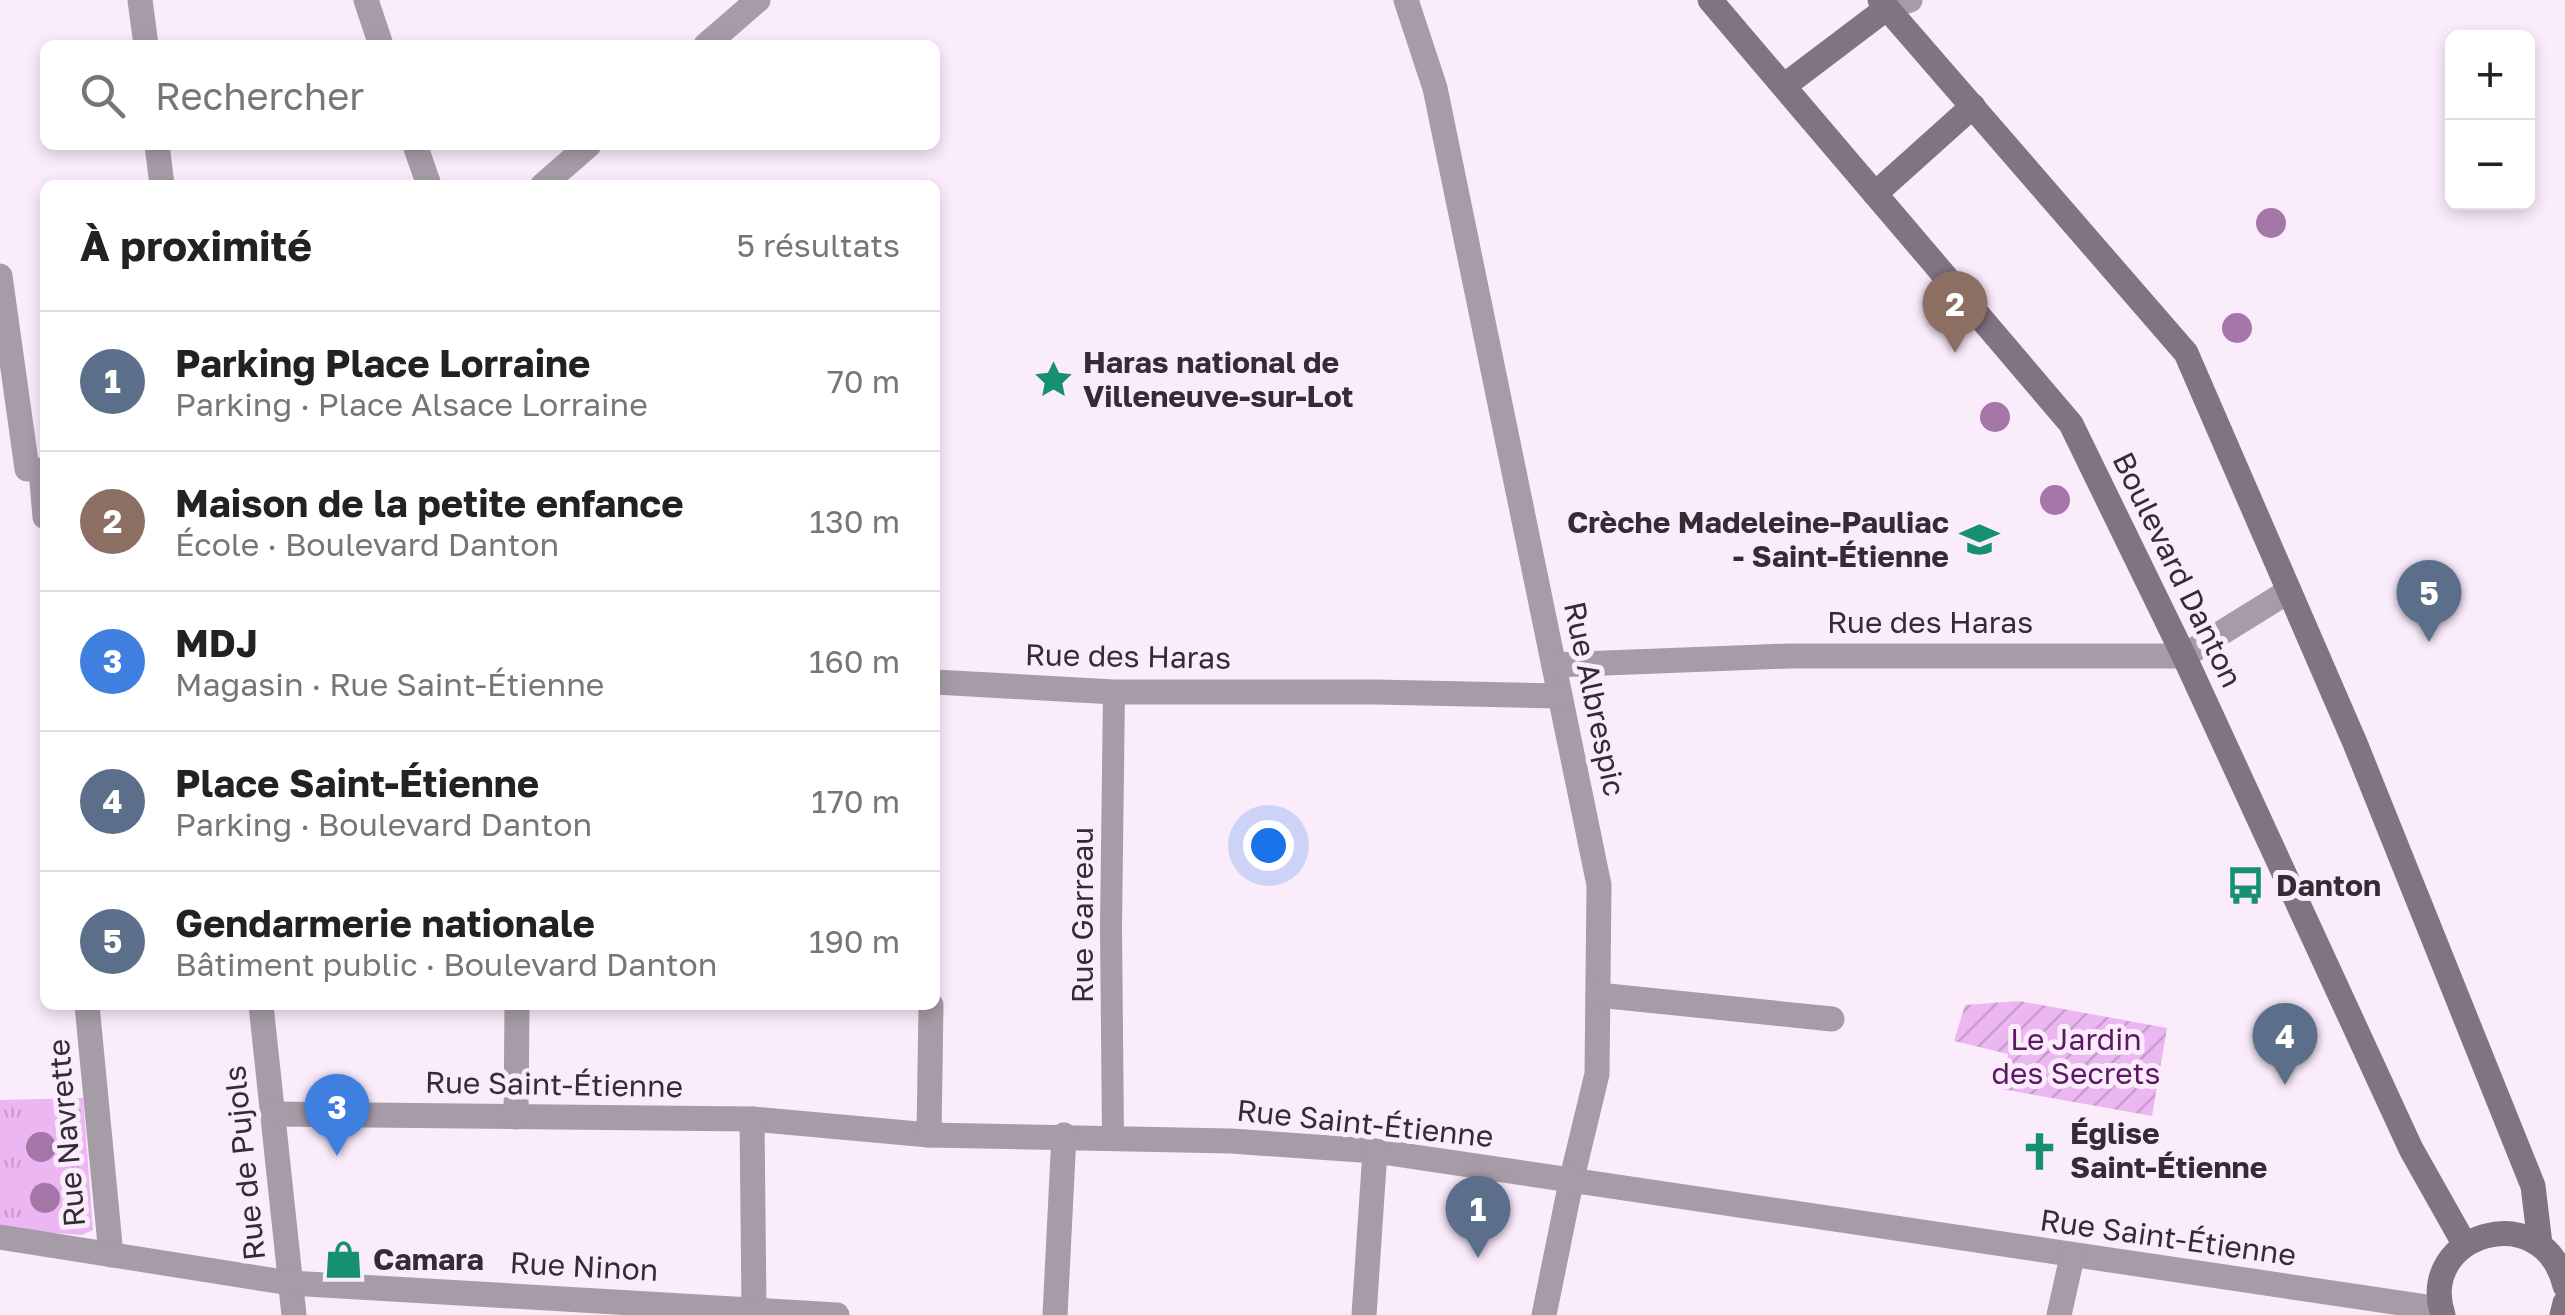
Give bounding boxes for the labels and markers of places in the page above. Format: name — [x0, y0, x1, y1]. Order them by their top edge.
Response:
pin: 2 — [1922, 270, 1988, 353]
place label: Haras national de Villeneuve-sur-Lot — [1083, 344, 1354, 414]
place icon: Haras national de Villeneuve-sur-Lot — [1032, 359, 1074, 401]
place label: Crèche Madeleine-Pauliac - Saint-Étienne — [1567, 504, 1949, 574]
school or university icon: Crèche Madeleine-Pauliac - Saint-Étienne — [1958, 519, 2000, 561]
pin: 5 — [2396, 560, 2462, 642]
bus stop icon: Danton — [2225, 865, 2267, 907]
place label: Danton — [2276, 867, 2381, 903]
pin: 4 — [2252, 1002, 2318, 1085]
pin: 3 — [304, 1074, 370, 1156]
place label: Église Saint-Étienne — [2070, 1115, 2267, 1185]
church icon: Église Saint-Étienne — [2019, 1130, 2061, 1172]
pin: 1 — [1446, 1176, 1510, 1258]
shop icon: Camara — [322, 1239, 364, 1281]
place label: Camara — [373, 1241, 484, 1277]

